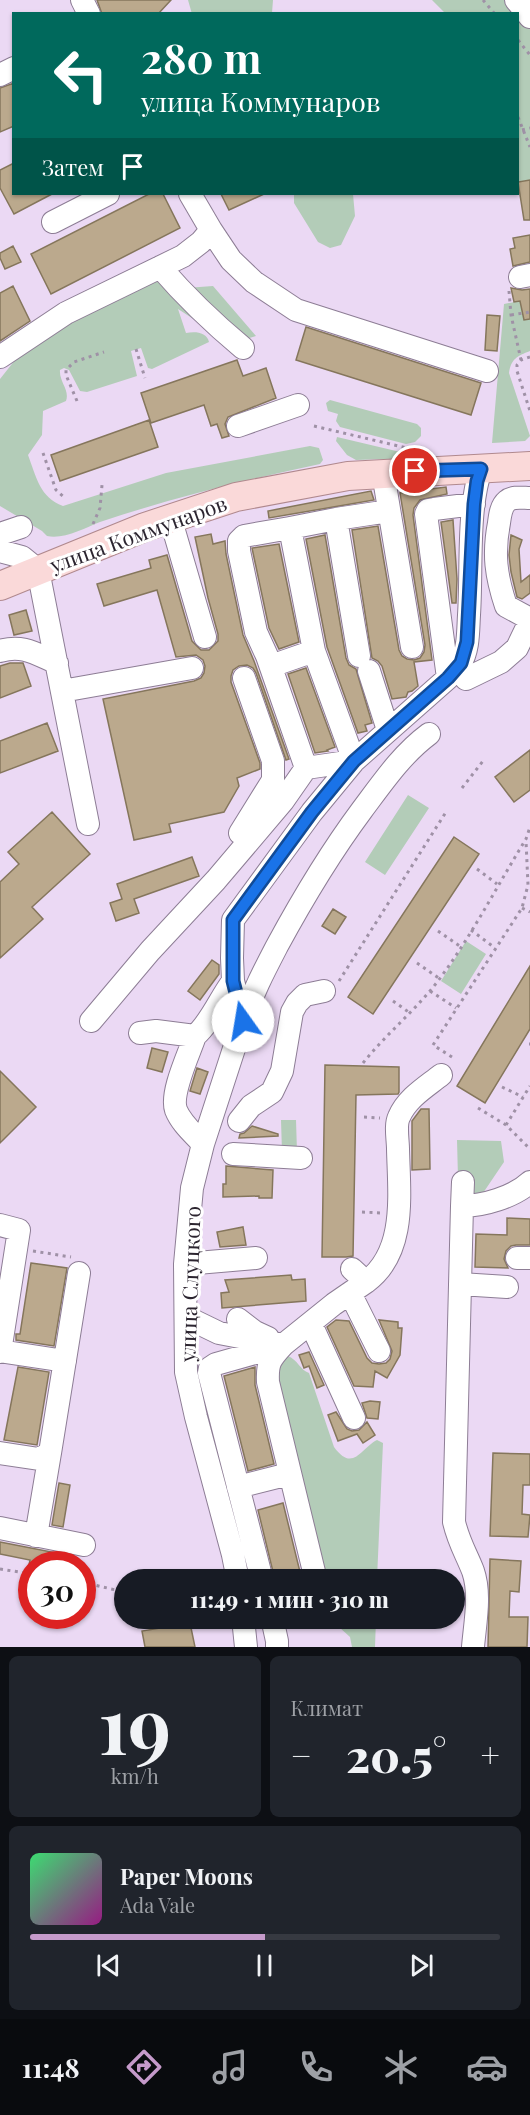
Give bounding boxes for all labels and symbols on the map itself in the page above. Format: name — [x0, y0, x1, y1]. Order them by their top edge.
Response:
pin — [389, 445, 440, 496]
street label: улица Коммунаров — [45, 488, 230, 578]
position arrow — [211, 989, 275, 1053]
street label: улица Слуцкого — [172, 1205, 206, 1364]
speed limit sign: 30 — [18, 1551, 96, 1629]

